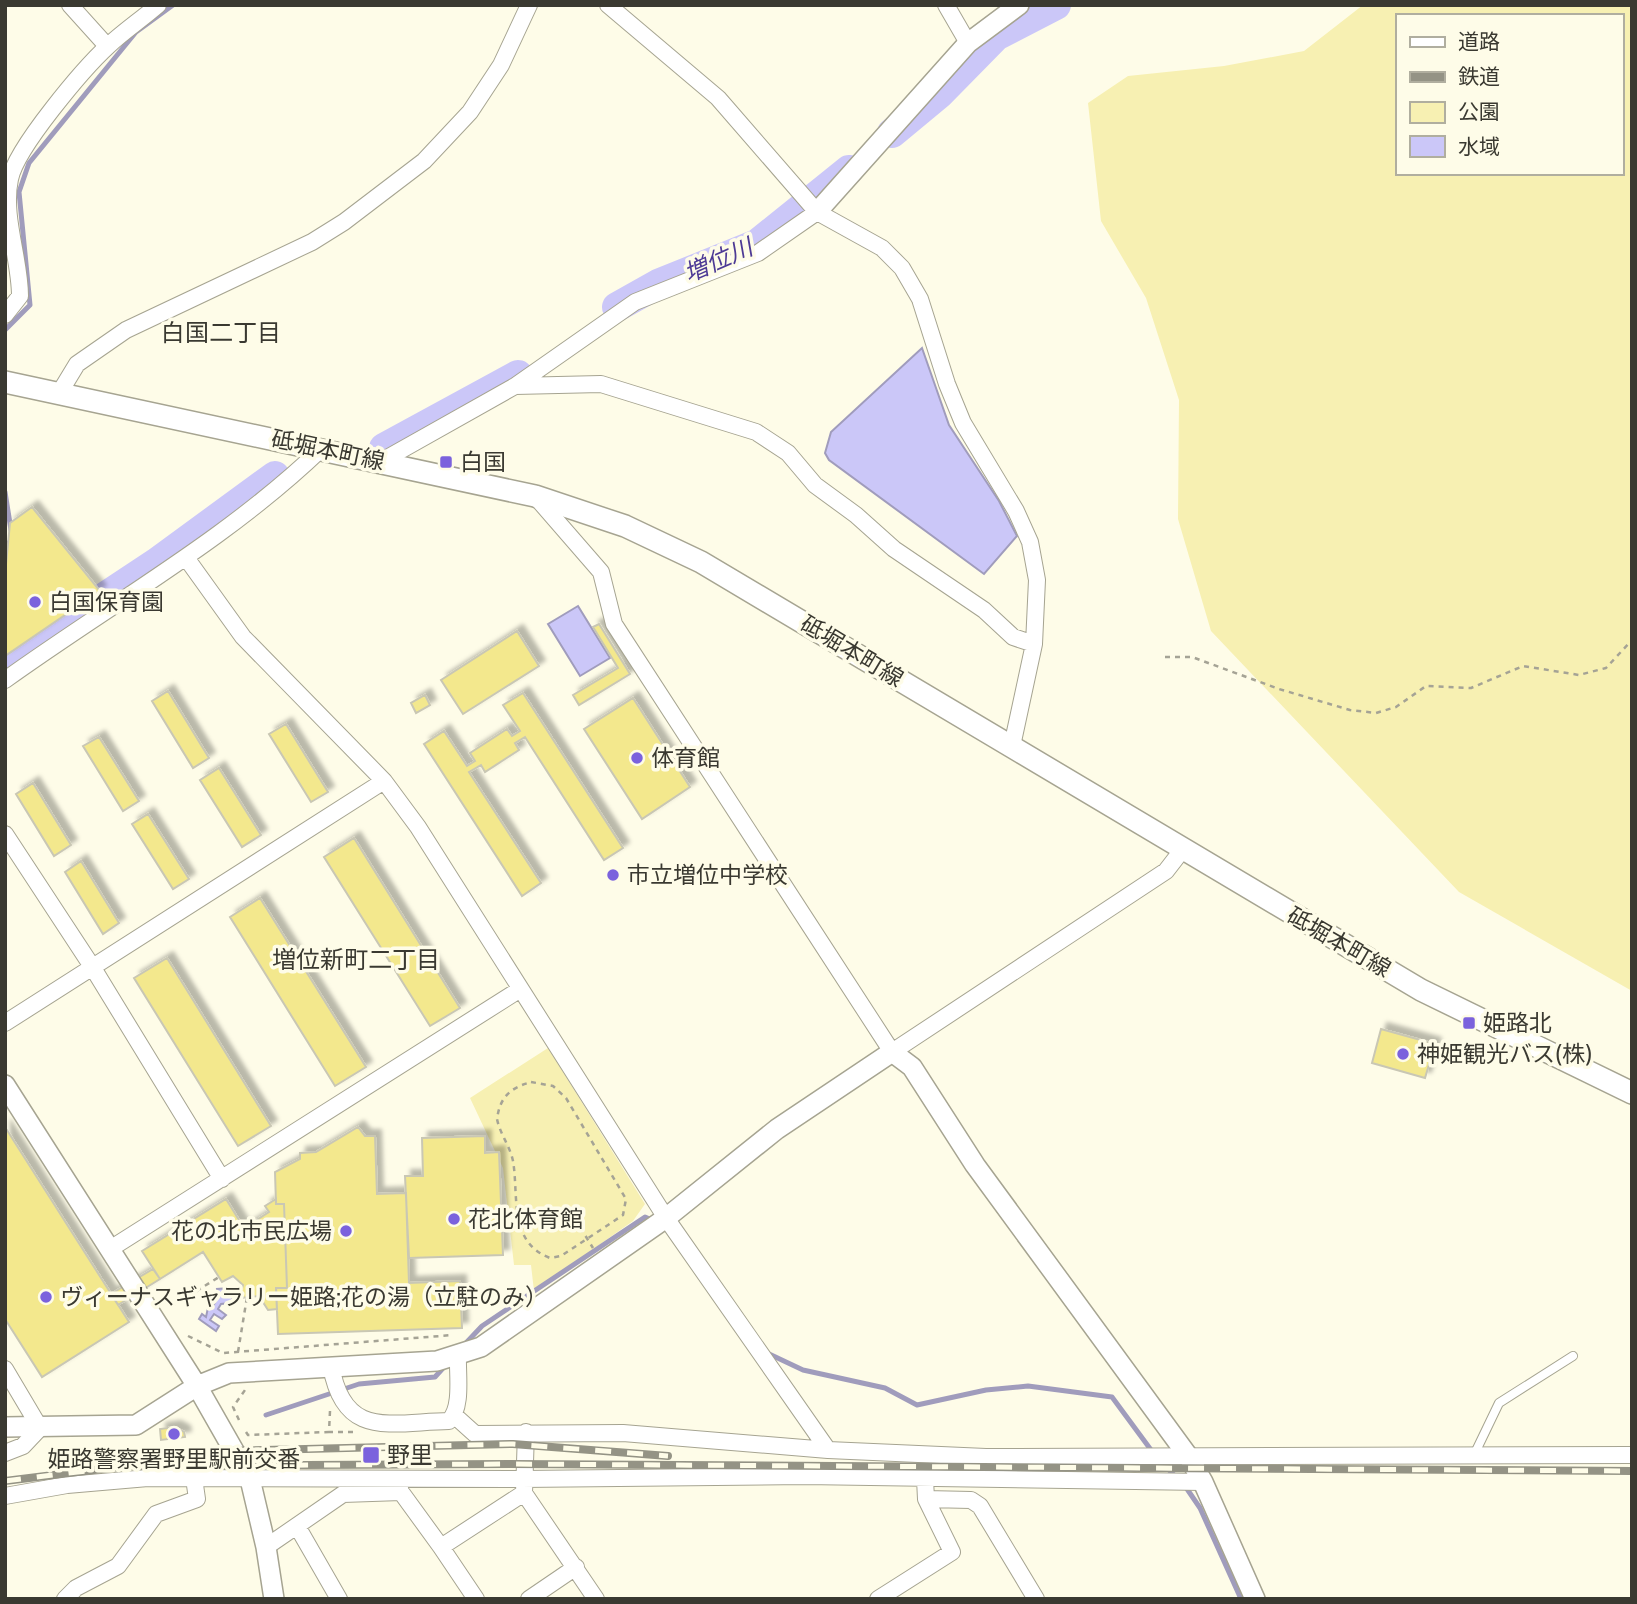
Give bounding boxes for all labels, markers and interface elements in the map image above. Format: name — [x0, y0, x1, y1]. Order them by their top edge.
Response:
legend — [1396, 14, 1623, 175]
text: 道路 — [1458, 29, 1500, 54]
text: 鉄道 — [1458, 64, 1500, 89]
text: 公園 — [1458, 99, 1500, 124]
text: 水域 — [1458, 134, 1500, 159]
water label: 増位川 — [679, 231, 760, 288]
district label: 白国二丁目 — [161, 318, 281, 347]
street label: 砥堀本町線 — [269, 424, 387, 476]
place label: 白国 — [460, 448, 506, 476]
marker: 白国 — [438, 454, 454, 470]
place label: 白国保育園 — [49, 588, 164, 616]
marker: 白国保育園 — [27, 594, 43, 610]
street label: 砥堀本町線 — [796, 609, 908, 693]
place label: 体育館 — [651, 744, 720, 772]
marker: 体育館 — [629, 750, 645, 766]
place label: 市立増位中学校 — [627, 861, 788, 889]
marker: 市立増位中学校 — [605, 867, 621, 883]
street label: 砥堀本町線 — [1282, 901, 1396, 983]
district label: 増位新町二丁目 — [272, 945, 440, 974]
place label: 姫路北 — [1483, 1009, 1552, 1037]
marker: 姫路北 — [1461, 1015, 1477, 1031]
place label: 神姫観光バス(株) — [1417, 1040, 1592, 1068]
marker: 神姫観光バス(株) — [1395, 1046, 1411, 1062]
place label: 花北体育館 — [468, 1205, 583, 1233]
marker: 花北体育館 — [446, 1211, 462, 1227]
place label: 花の北市民広場 — [171, 1217, 332, 1245]
marker: 花の北市民広場 — [338, 1223, 354, 1239]
place label: ヴィーナスギャラリー姫路;花の湯（立駐のみ） — [60, 1283, 548, 1311]
marker: ヴィーナスギャラリー姫路;花の湯（立駐のみ） — [38, 1289, 54, 1305]
marker: 姫路警察署野里駅前交番 — [166, 1426, 182, 1442]
place label: 野里 — [387, 1441, 433, 1469]
place label: 姫路警察署野里駅前交番 — [48, 1445, 301, 1473]
marker: 野里 — [361, 1445, 381, 1465]

